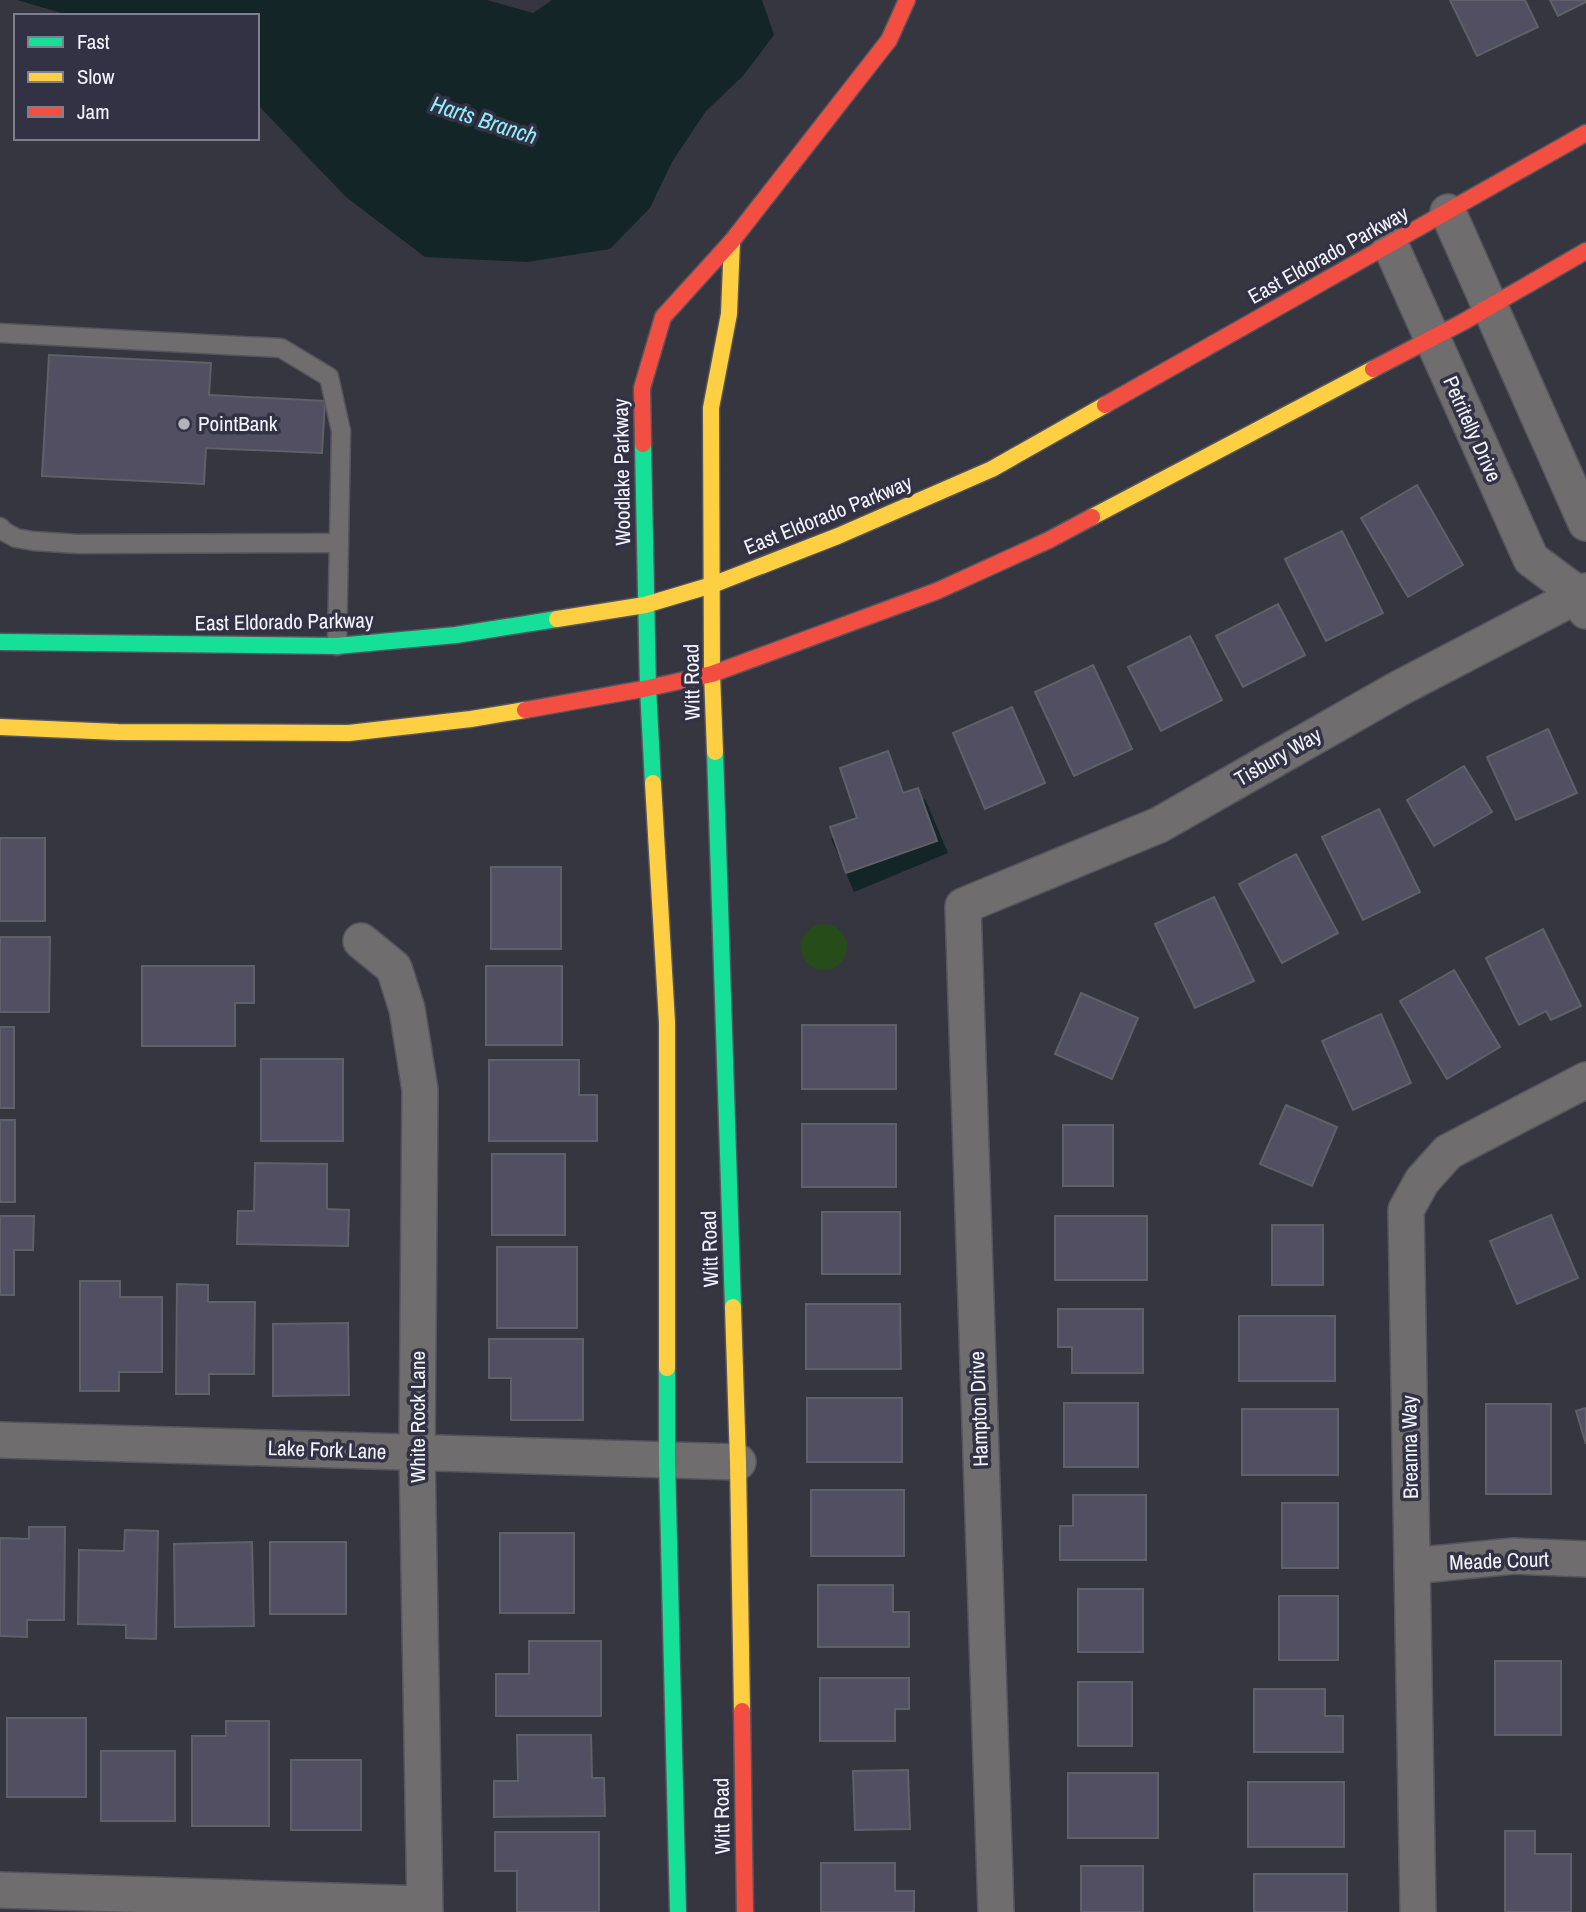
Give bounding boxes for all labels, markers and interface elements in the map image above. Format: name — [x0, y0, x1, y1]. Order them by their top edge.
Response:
legend — [14, 14, 259, 140]
text: Fast — [77, 27, 110, 56]
text: Slow — [77, 62, 115, 91]
water label: Harts Branch — [427, 88, 541, 151]
text: Jam — [77, 97, 110, 126]
street label: East Eldorado Parkway — [1242, 198, 1413, 311]
street label: Petritelly Drive — [1436, 371, 1509, 486]
street label: Woodlake Parkway — [606, 398, 637, 546]
place label: PointBank — [198, 409, 278, 438]
marker: PointBank — [176, 416, 192, 432]
street label: East Eldorado Parkway — [739, 467, 917, 562]
street label: East Eldorado Parkway — [194, 605, 374, 638]
street label: Witt Road — [676, 643, 707, 721]
street label: Tisbury Way — [1229, 720, 1327, 793]
street label: Witt Road — [694, 1210, 725, 1288]
street label: White Rock Lane — [403, 1351, 432, 1483]
street label: Hampton Drive — [962, 1351, 995, 1467]
street label: Breanna Way — [1394, 1395, 1425, 1499]
street label: Lake Fork Lane — [267, 1433, 387, 1466]
street label: Meade Court — [1449, 1544, 1549, 1577]
street label: Witt Road — [706, 1777, 737, 1855]

